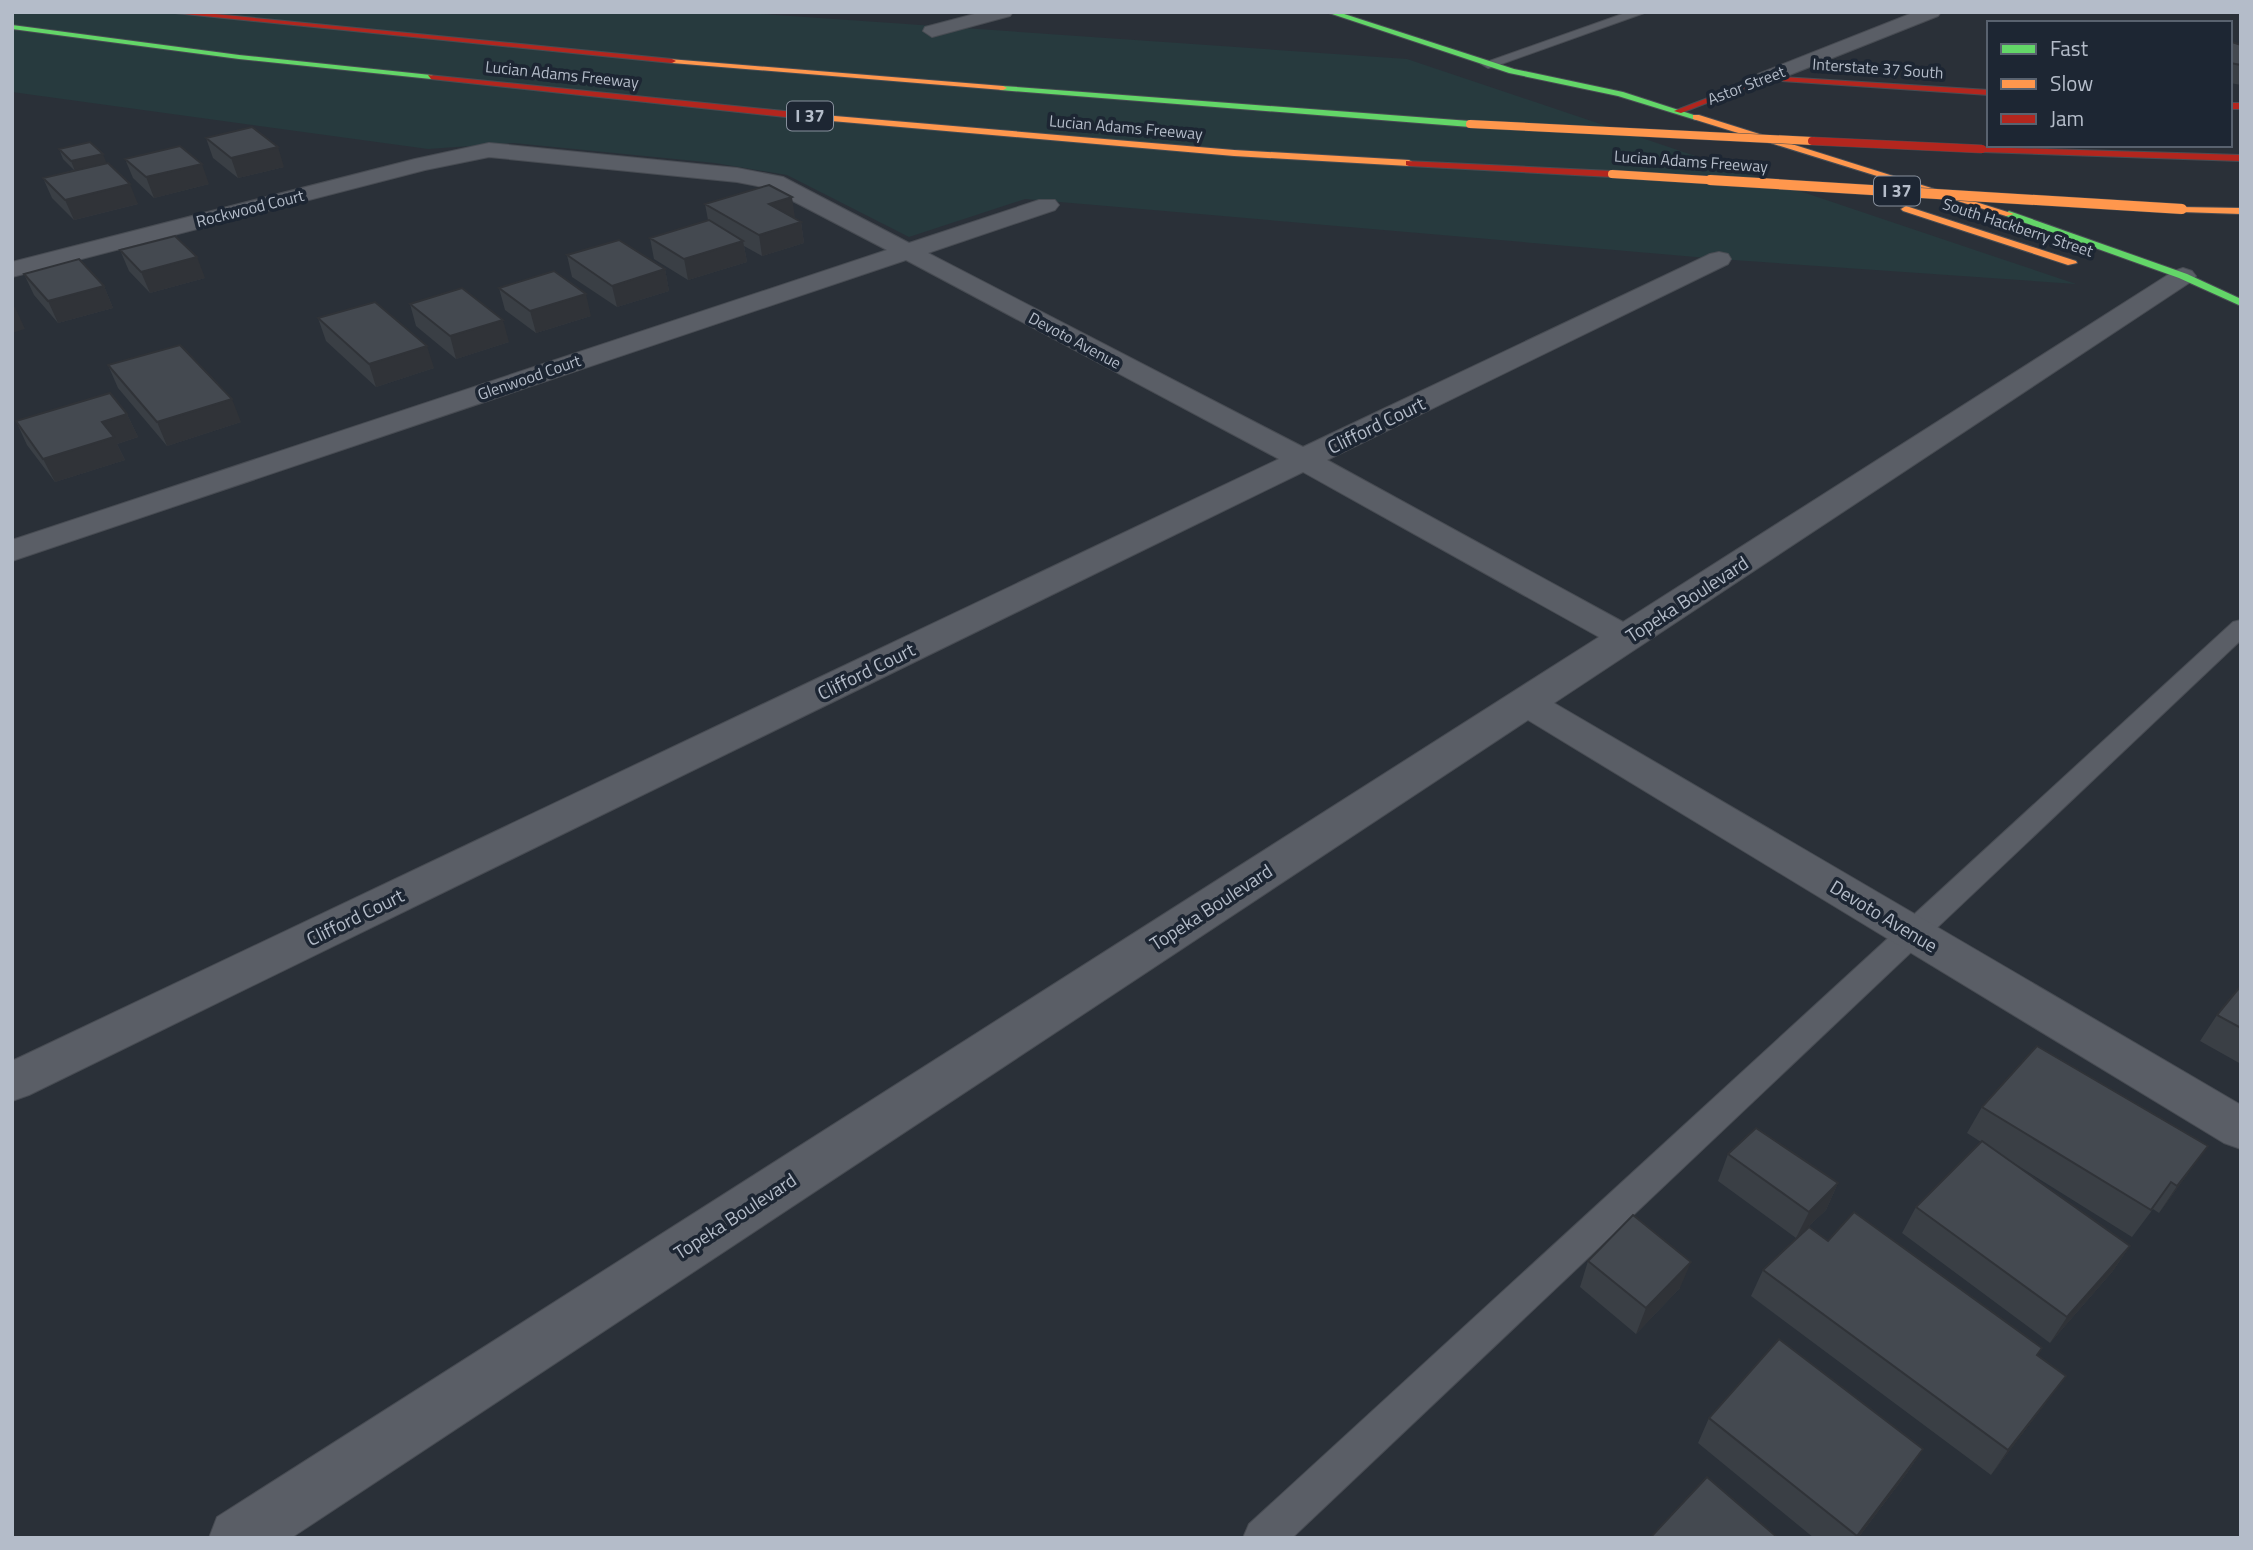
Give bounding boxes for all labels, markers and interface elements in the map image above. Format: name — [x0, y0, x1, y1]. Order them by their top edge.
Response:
legend — [1987, 21, 2232, 147]
text: Fast — [2050, 32, 2089, 64]
street label: Interstate 37 South — [1812, 51, 1944, 85]
street label: Lucian Adams Freeway — [484, 54, 640, 94]
street label: Astor Street — [1704, 59, 1789, 111]
text: Slow — [2050, 67, 2093, 99]
road number: I 37 — [787, 102, 833, 131]
text: Jam — [2050, 102, 2084, 134]
street label: Lucian Adams Freeway — [1048, 108, 1204, 146]
street label: Lucian Adams Freeway — [1613, 144, 1769, 178]
road number: I 37 — [1874, 176, 1920, 206]
street label: Rockwood Court — [194, 183, 307, 233]
street label: South Hackberry Street — [1940, 191, 2097, 263]
street label: Devoto Avenue — [1024, 305, 1126, 375]
street label: Glenwood Court — [474, 348, 584, 406]
street label: Clifford Court — [1322, 388, 1430, 461]
street label: Topeka Boulevard — [1620, 548, 1754, 649]
street label: Clifford Court — [812, 634, 920, 707]
street label: Topeka Boulevard — [1144, 856, 1278, 957]
street label: Devoto Avenue — [1825, 872, 1944, 959]
street label: Clifford Court — [301, 880, 409, 953]
street label: Topeka Boulevard — [668, 1165, 802, 1266]

